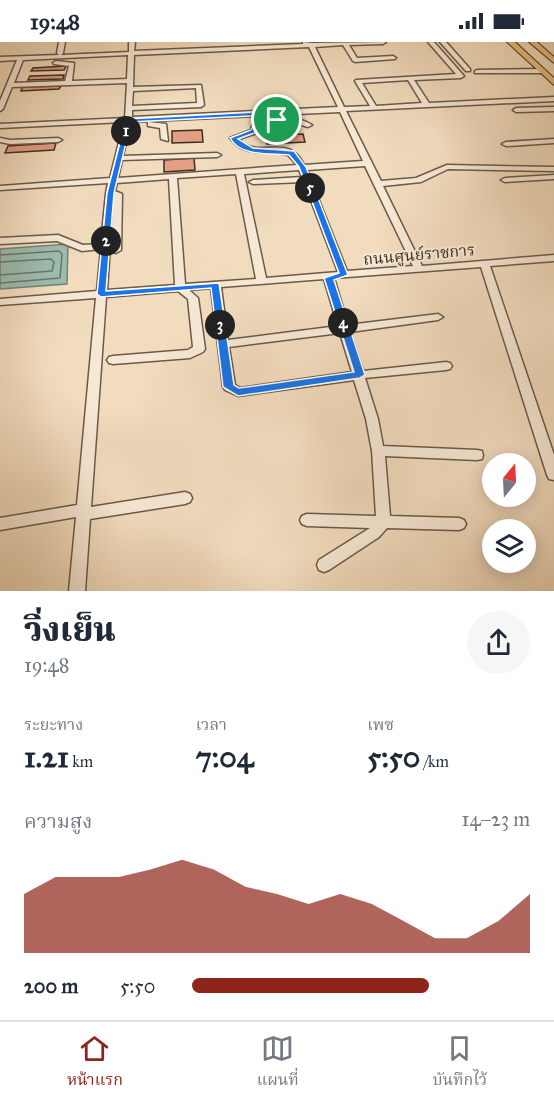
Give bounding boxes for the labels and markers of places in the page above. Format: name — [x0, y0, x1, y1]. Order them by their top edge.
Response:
pin — [251, 94, 302, 145]
pin: 1 — [111, 116, 141, 146]
pin: 5 — [295, 173, 325, 203]
pin: 2 — [91, 226, 121, 256]
pin: 4 — [328, 308, 358, 338]
pin: 3 — [205, 310, 235, 340]

